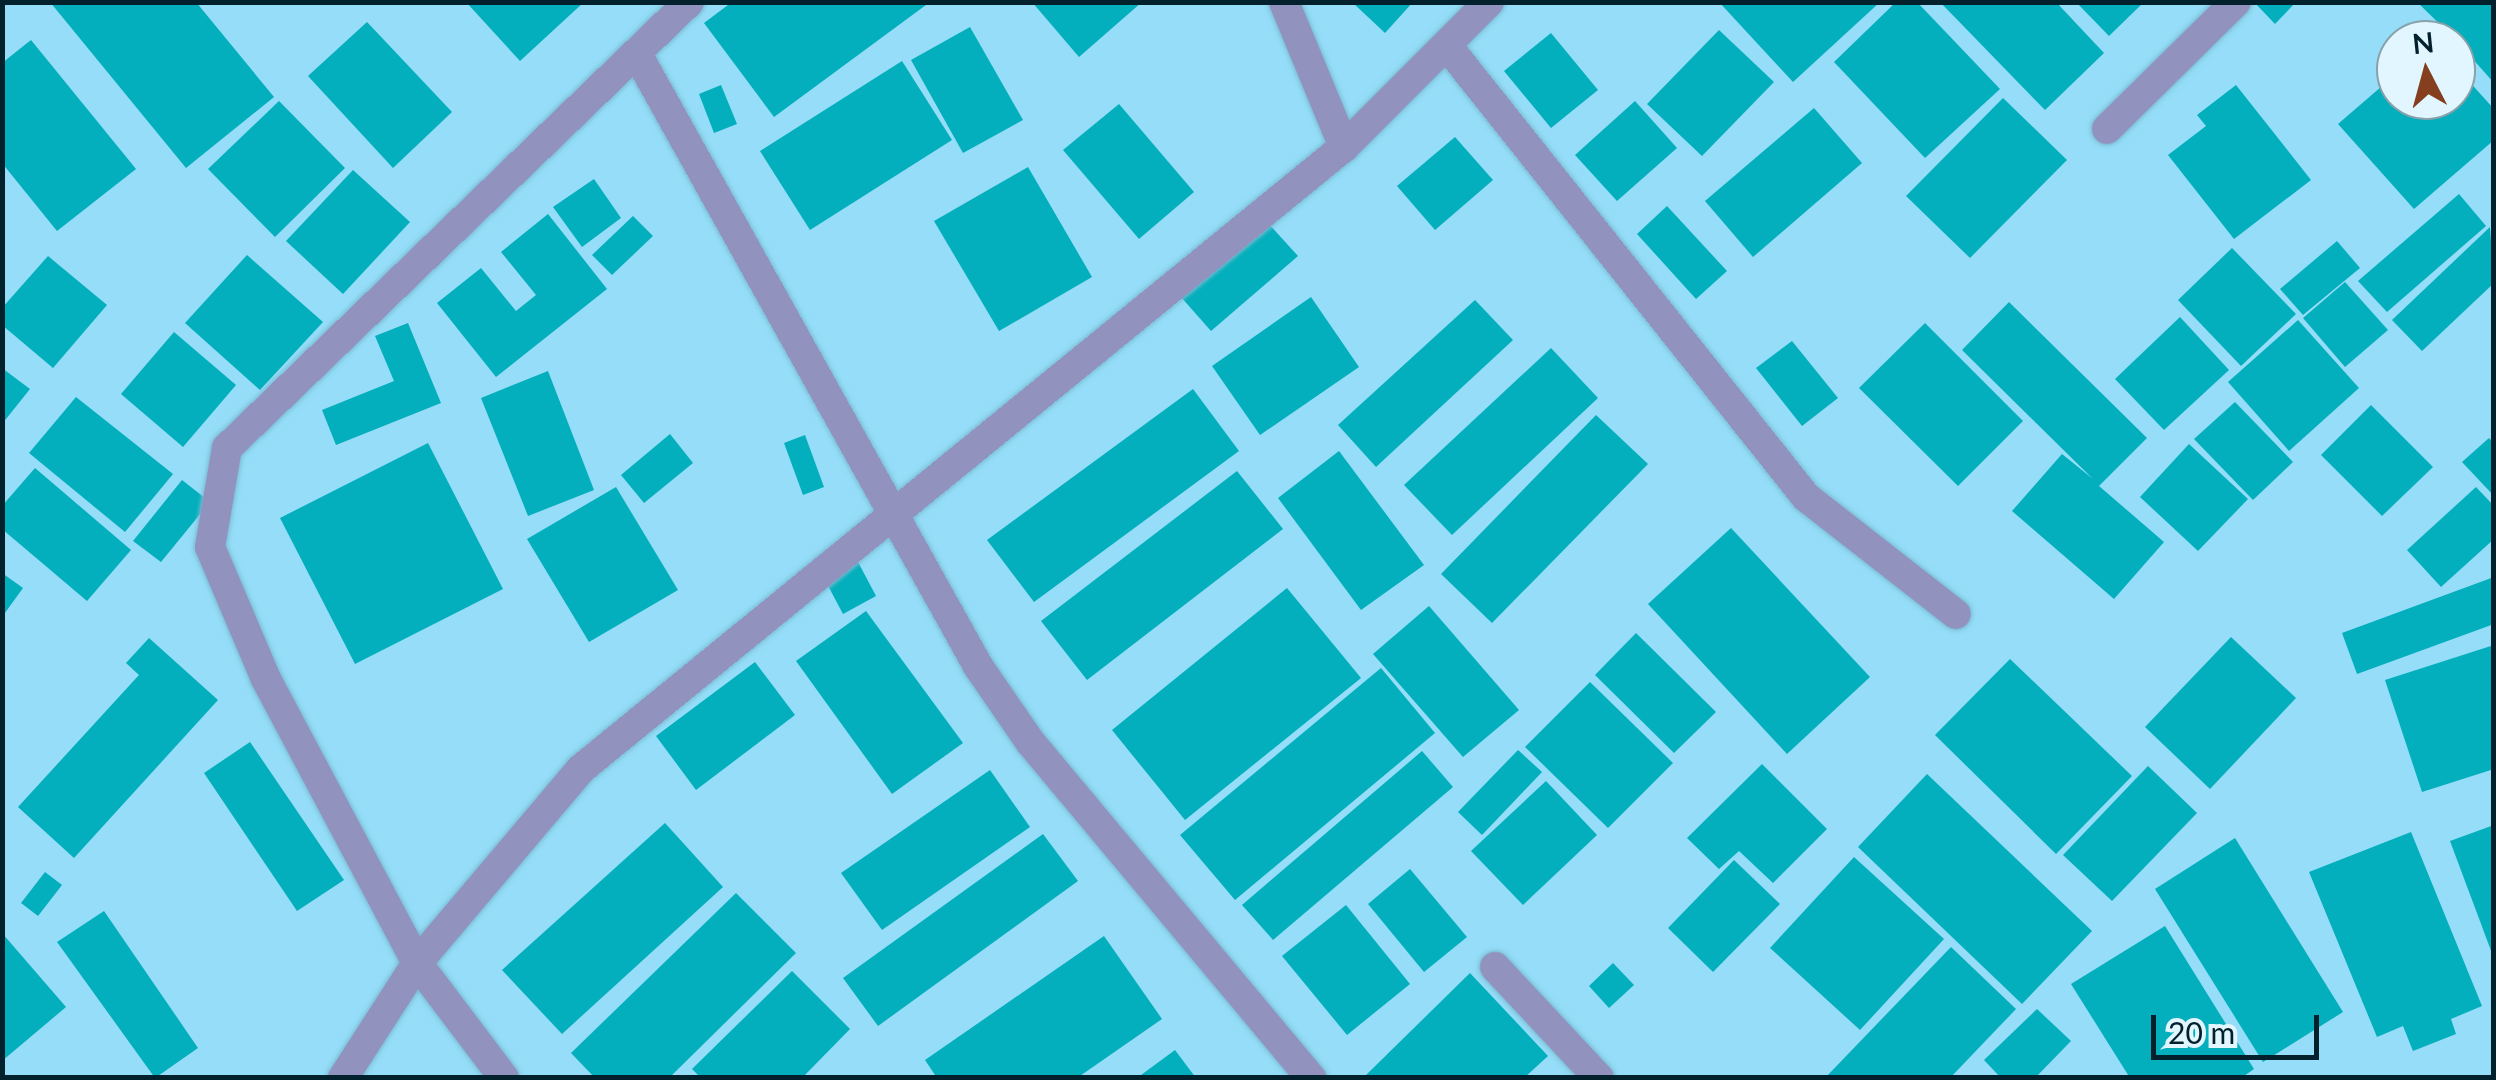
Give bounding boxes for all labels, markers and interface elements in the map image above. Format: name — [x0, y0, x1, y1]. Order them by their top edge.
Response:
north arrow — [2376, 20, 2476, 120]
text: N — [2411, 24, 2436, 60]
scale bar — [2156, 995, 2324, 1057]
text: 20 m — [2168, 1014, 2235, 1050]

